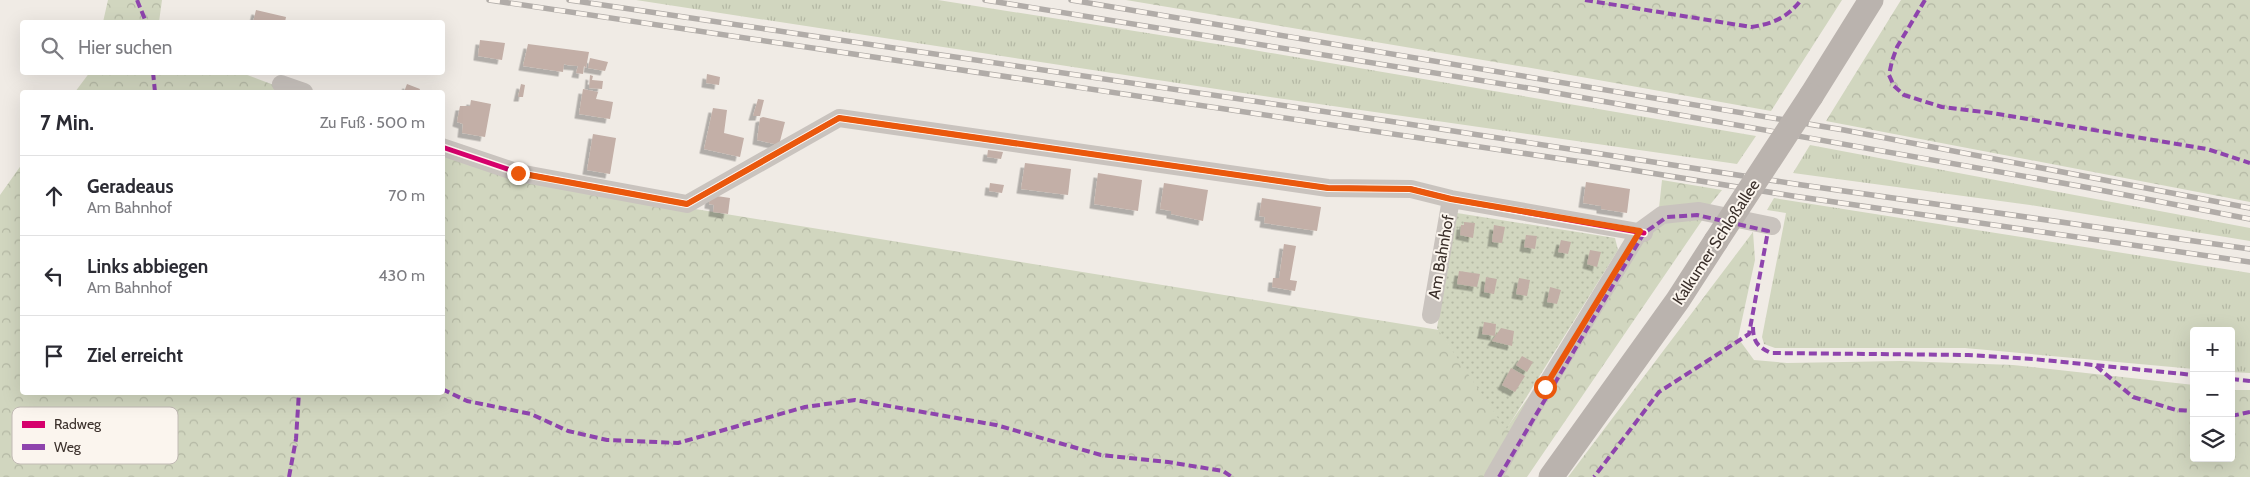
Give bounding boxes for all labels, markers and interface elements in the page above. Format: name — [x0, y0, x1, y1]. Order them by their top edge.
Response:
search box — [20, 20, 445, 75]
icon: search — [38, 34, 66, 62]
text: Hier suchen — [78, 36, 172, 59]
text: 7 Min. — [40, 110, 94, 135]
text: Zu Fuß · 500 m — [320, 113, 425, 132]
route end — [507, 162, 530, 185]
text: Geradeaus — [87, 175, 173, 198]
street label: Kalkumer Schloßallee — [1668, 176, 1764, 308]
icon: ahead — [40, 182, 68, 210]
text: 70 m — [388, 186, 425, 205]
text: Am Bahnhof — [87, 198, 172, 217]
street label: Am Bahnhof — [1424, 213, 1458, 301]
text: Links abbiegen — [87, 255, 208, 278]
icon: left — [40, 262, 68, 290]
text: 430 m — [378, 266, 425, 285]
text: Am Bahnhof — [87, 278, 172, 297]
map controls — [2190, 327, 2235, 462]
button: + — [2190, 327, 2235, 372]
icon: arrive — [40, 342, 68, 370]
text: Ziel erreicht — [87, 344, 183, 367]
button: − — [2190, 372, 2235, 417]
route start — [1534, 376, 1557, 399]
legend — [12, 407, 178, 464]
text: Radweg — [54, 415, 102, 433]
button: layers — [2190, 417, 2235, 462]
text: Weg — [54, 438, 82, 456]

